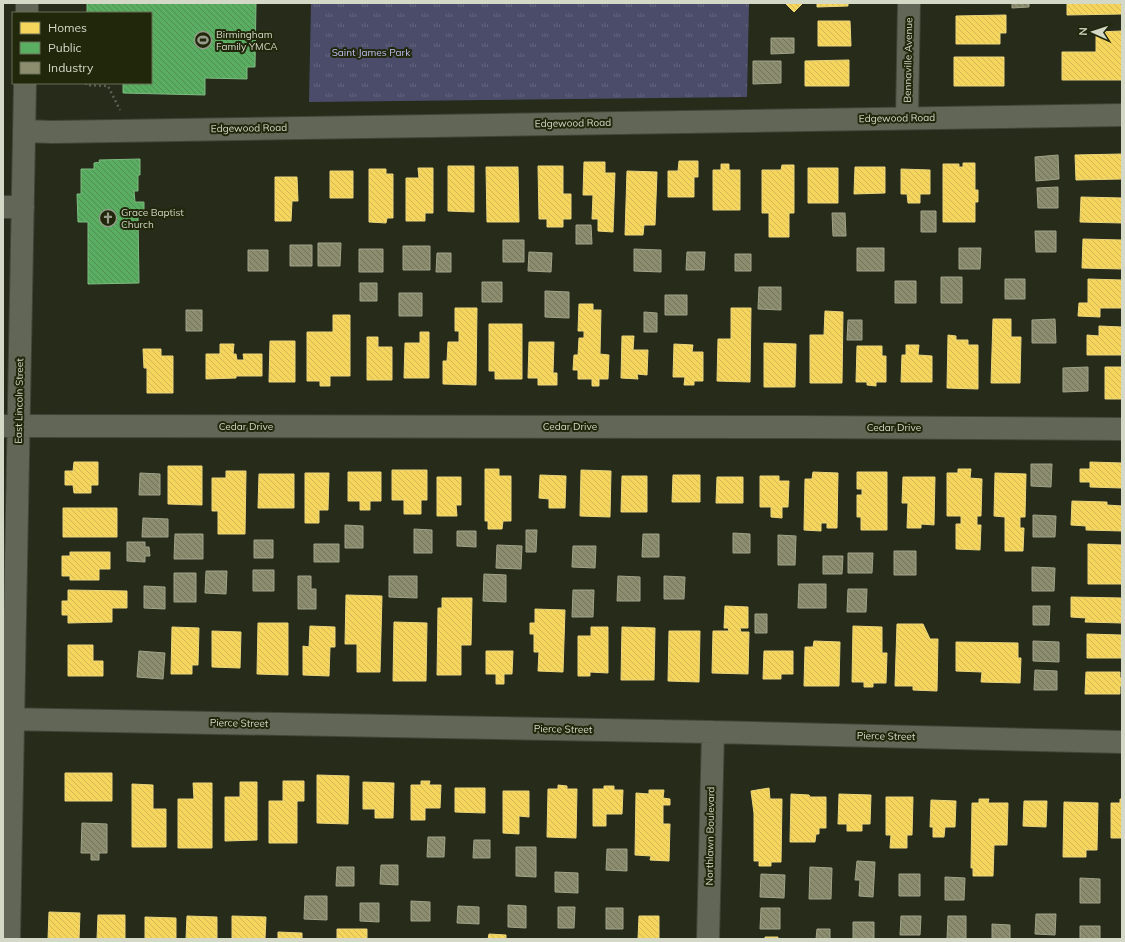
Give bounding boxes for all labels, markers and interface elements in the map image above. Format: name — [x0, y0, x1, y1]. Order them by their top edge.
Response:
legend — [12, 12, 152, 84]
north arrow — [1073, 12, 1113, 52]
street label: Bennaville Avenue — [901, 17, 915, 103]
text: Homes — [48, 20, 87, 35]
text: N — [1076, 27, 1090, 36]
place label: Birmingham Family YMCA — [216, 28, 278, 53]
sports icon: Birmingham Family YMCA — [193, 30, 213, 50]
text: Public — [48, 40, 82, 55]
park label: Saint James Park — [332, 46, 411, 59]
text: Industry — [48, 60, 94, 75]
street label: Edgewood Road — [859, 111, 935, 125]
street label: Edgewood Road — [535, 116, 611, 130]
street label: Edgewood Road — [211, 121, 287, 135]
place label: Grace Baptist Church — [121, 206, 184, 231]
church icon: Grace Baptist Church — [98, 208, 118, 228]
street label: East Lincoln Street — [12, 358, 26, 444]
street label: Cedar Drive — [219, 420, 273, 433]
street label: Cedar Drive — [543, 420, 597, 433]
street label: Cedar Drive — [867, 421, 921, 434]
street label: Pierce Street — [210, 716, 269, 730]
street label: Pierce Street — [534, 722, 593, 736]
street label: Pierce Street — [857, 729, 916, 743]
street label: Northlawn Boulevard — [703, 787, 717, 885]

